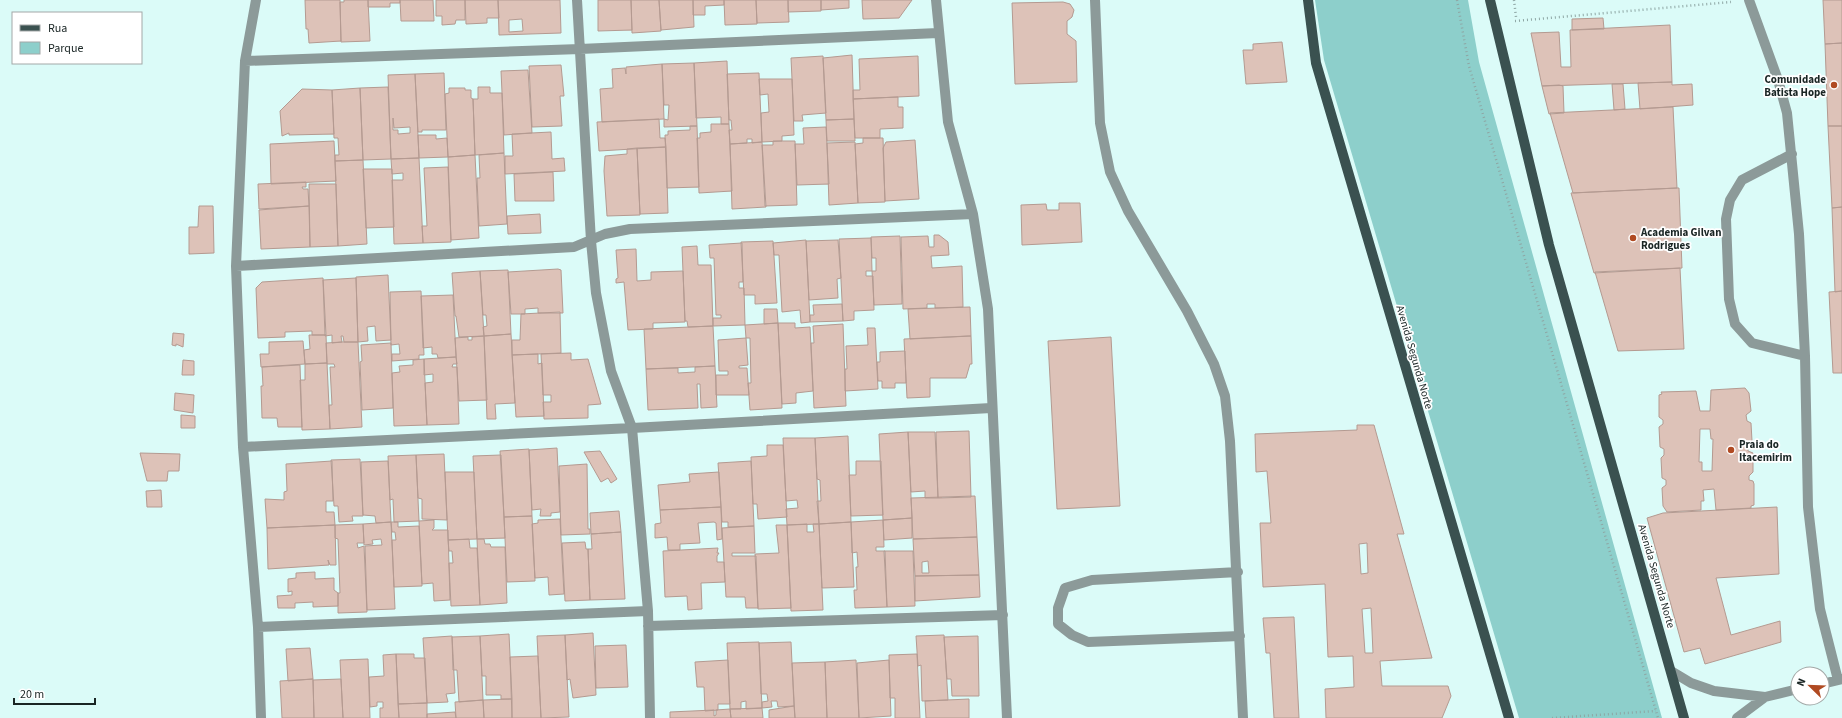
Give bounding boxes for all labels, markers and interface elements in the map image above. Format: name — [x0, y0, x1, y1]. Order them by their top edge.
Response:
legend — [12, 12, 142, 64]
text: Rua — [48, 20, 67, 37]
text: Parque — [48, 40, 84, 57]
place label: Comunidade Batista Hope — [1764, 72, 1826, 100]
marker: Comunidade Batista Hope — [1829, 80, 1839, 90]
place label: Academia Gilvan Rodrigues — [1640, 225, 1721, 253]
marker: Academia Gilvan Rodrigues — [1628, 233, 1638, 243]
street label: Avenida Segunda Norte — [1392, 303, 1437, 411]
place label: Praia do Itacemirim — [1739, 437, 1792, 465]
marker: Praia do Itacemirim — [1726, 445, 1736, 455]
street label: Avenida Segunda Norte — [1634, 522, 1679, 630]
north arrow — [1790, 666, 1830, 706]
text: N — [1793, 676, 1810, 689]
scale bar — [14, 680, 95, 706]
text: 20 m — [20, 686, 44, 703]

